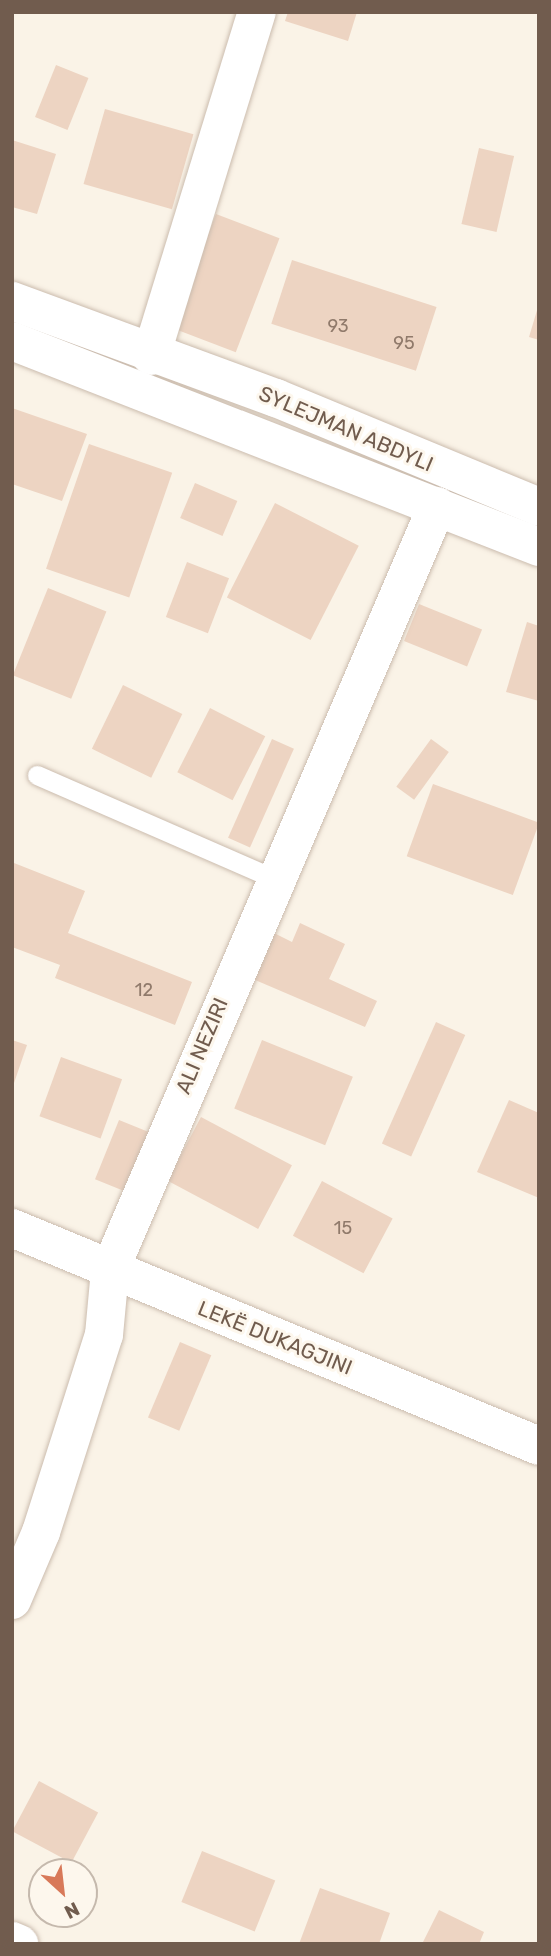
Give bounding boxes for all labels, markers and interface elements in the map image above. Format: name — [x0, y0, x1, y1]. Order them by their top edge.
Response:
house number: 93 — [327, 315, 349, 337]
house number: 95 — [393, 332, 415, 354]
street label: SYLEJMAN ABDYLI — [255, 381, 437, 477]
house number: 12 — [135, 979, 153, 1001]
street label: ALI NEZIRI — [170, 994, 234, 1098]
house number: 15 — [334, 1217, 352, 1239]
street label: LEKË DUKAGJINI — [194, 1296, 356, 1380]
north arrow — [28, 1858, 98, 1928]
text: N — [61, 1897, 83, 1924]

